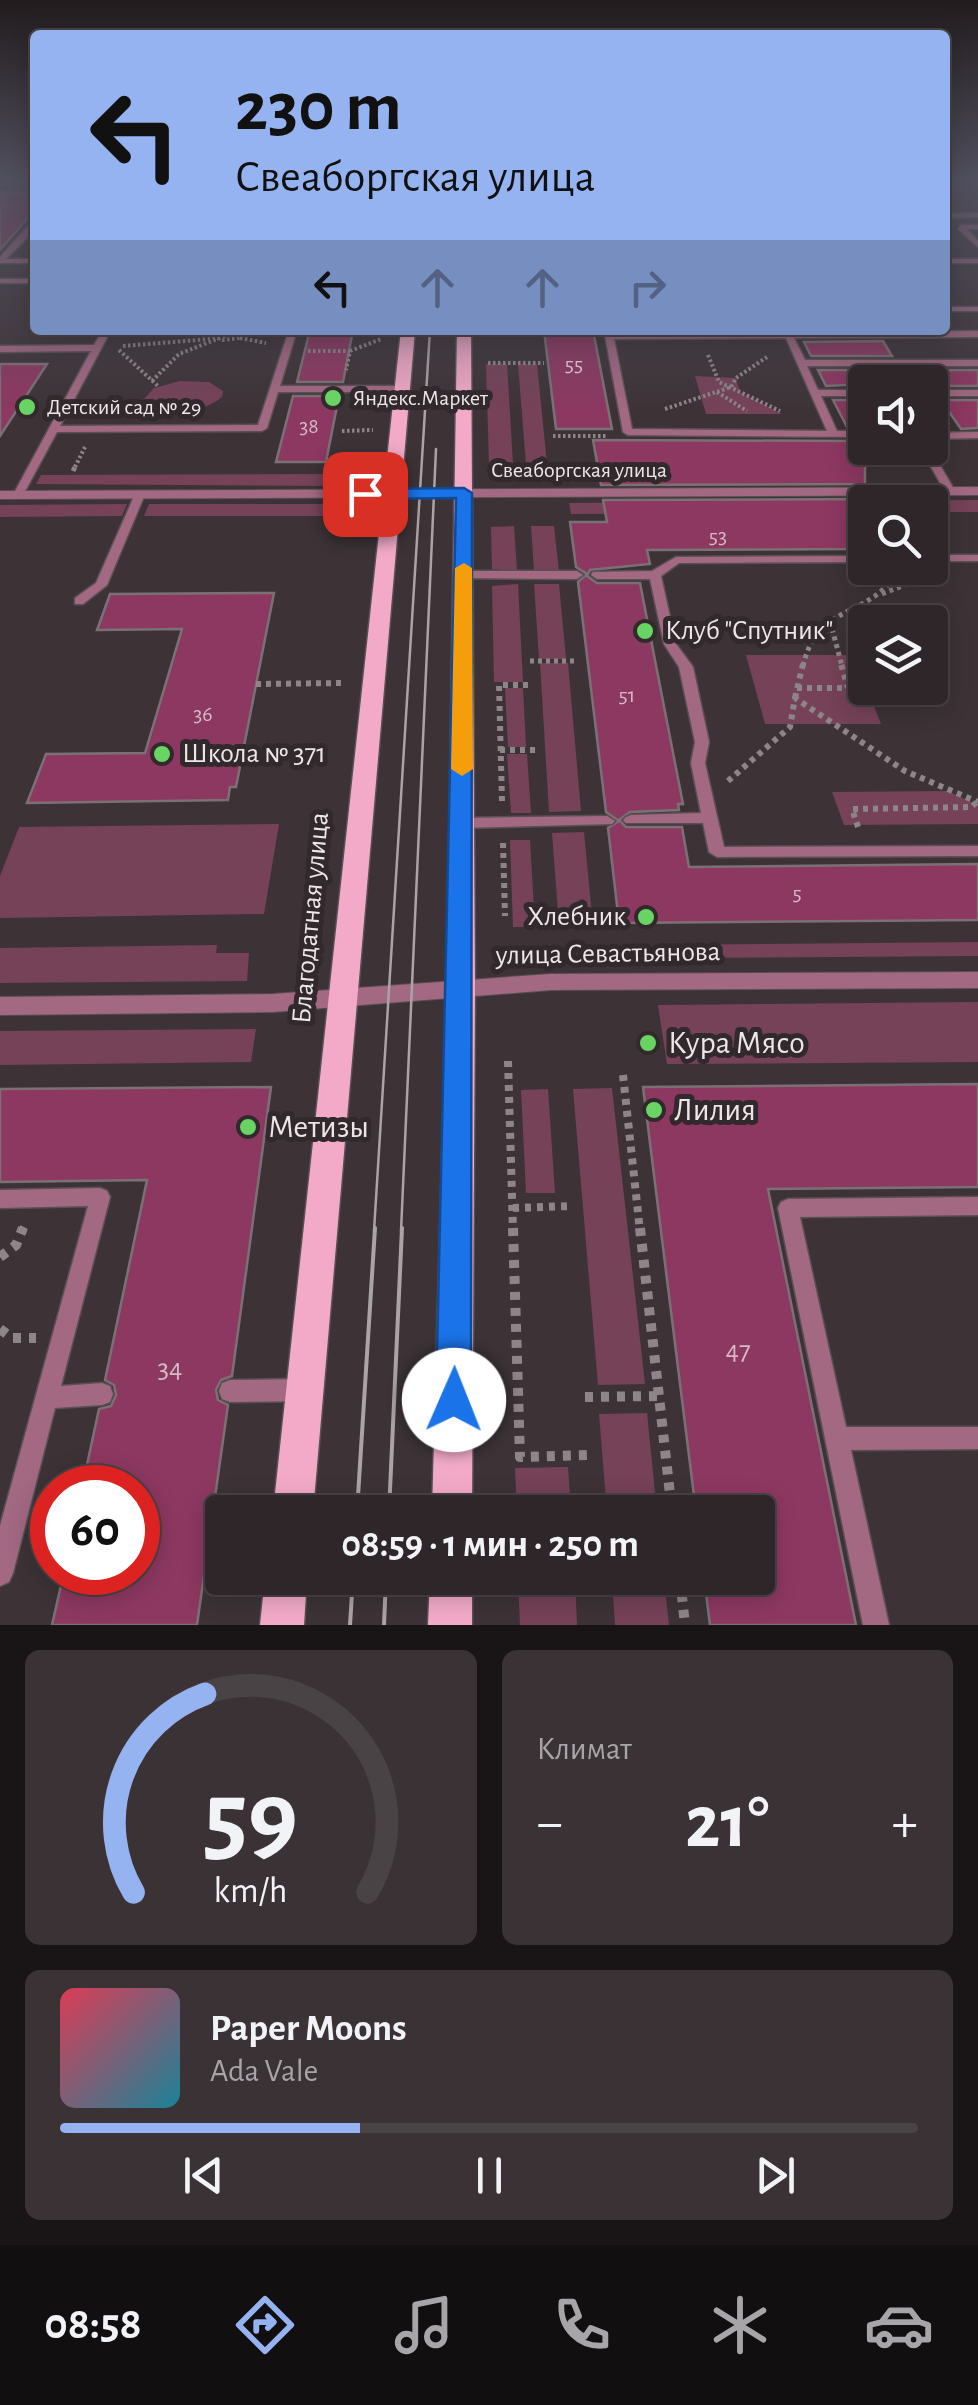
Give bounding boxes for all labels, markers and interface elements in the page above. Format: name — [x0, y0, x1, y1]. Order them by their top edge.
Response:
icon: left — [70, 70, 200, 200]
text: 230 m — [235, 73, 402, 143]
text: Свеаборгская улица — [235, 155, 595, 200]
icon: left — [305, 260, 360, 315]
icon: ahead — [410, 260, 465, 315]
icon: ahead — [515, 260, 570, 315]
icon: right — [620, 260, 675, 315]
house number: 55 — [565, 353, 583, 375]
map controls — [848, 365, 948, 705]
button: sound — [848, 365, 948, 465]
marker: Яндекс.Маркет — [322, 387, 344, 409]
place label: Яндекс.Маркет — [353, 387, 489, 409]
marker: Детский сад № 29 — [16, 396, 38, 418]
place label: Детский сад № 29 — [47, 396, 201, 418]
house number: 38 — [299, 415, 319, 437]
pin — [323, 452, 408, 537]
street label: Свеаборгская улица — [491, 459, 667, 481]
icon: arrive — [338, 467, 393, 522]
button: search — [848, 485, 948, 585]
house number: 53 — [709, 525, 727, 547]
button: layers — [848, 605, 948, 705]
place label: Клуб "Спутник" — [665, 617, 833, 645]
marker: Клуб "Спутник" — [634, 620, 656, 642]
house number: 51 — [619, 684, 635, 706]
house number: 36 — [193, 703, 213, 725]
place label: Школа № 371 — [182, 740, 326, 768]
marker: Школа № 371 — [151, 743, 173, 765]
street label: Благодатная улица — [288, 811, 334, 1025]
house number: 5 — [792, 882, 802, 904]
place label: Хлебник — [528, 903, 626, 931]
marker: Хлебник — [635, 906, 657, 928]
street label: улица Севастьянова — [494, 938, 721, 970]
place label: Кура Мясо — [668, 1027, 805, 1059]
marker: Кура Мясо — [637, 1032, 659, 1054]
place label: Лилия — [674, 1094, 756, 1126]
marker: Лилия — [643, 1099, 665, 1121]
place label: Метизы — [268, 1111, 369, 1143]
marker: Метизы — [237, 1116, 259, 1138]
house number: 47 — [725, 1337, 751, 1365]
position arrow — [402, 1348, 506, 1452]
house number: 34 — [157, 1355, 183, 1383]
speed limit sign: 60 — [30, 1465, 160, 1595]
text: 08:59 · 1 мин · 250 m — [341, 1526, 639, 1564]
text: Климат — [537, 1733, 632, 1765]
text: 59 — [203, 1767, 298, 1871]
text: 21° — [685, 1786, 769, 1861]
text: − — [537, 1796, 563, 1851]
text: + — [892, 1796, 918, 1851]
text: km/h — [214, 1873, 288, 1909]
text: Paper Moons — [210, 2010, 407, 2048]
text: Ada Vale — [210, 2055, 318, 2087]
icon: previous — [176, 2148, 231, 2203]
icon: pause — [462, 2148, 517, 2203]
icon: next — [748, 2148, 803, 2203]
icon: directions — [230, 2290, 300, 2360]
icon: music — [389, 2290, 459, 2360]
icon: phone — [547, 2290, 617, 2360]
icon: climate — [705, 2290, 775, 2360]
icon: car — [864, 2290, 934, 2360]
text: 08:58 — [44, 2302, 142, 2347]

